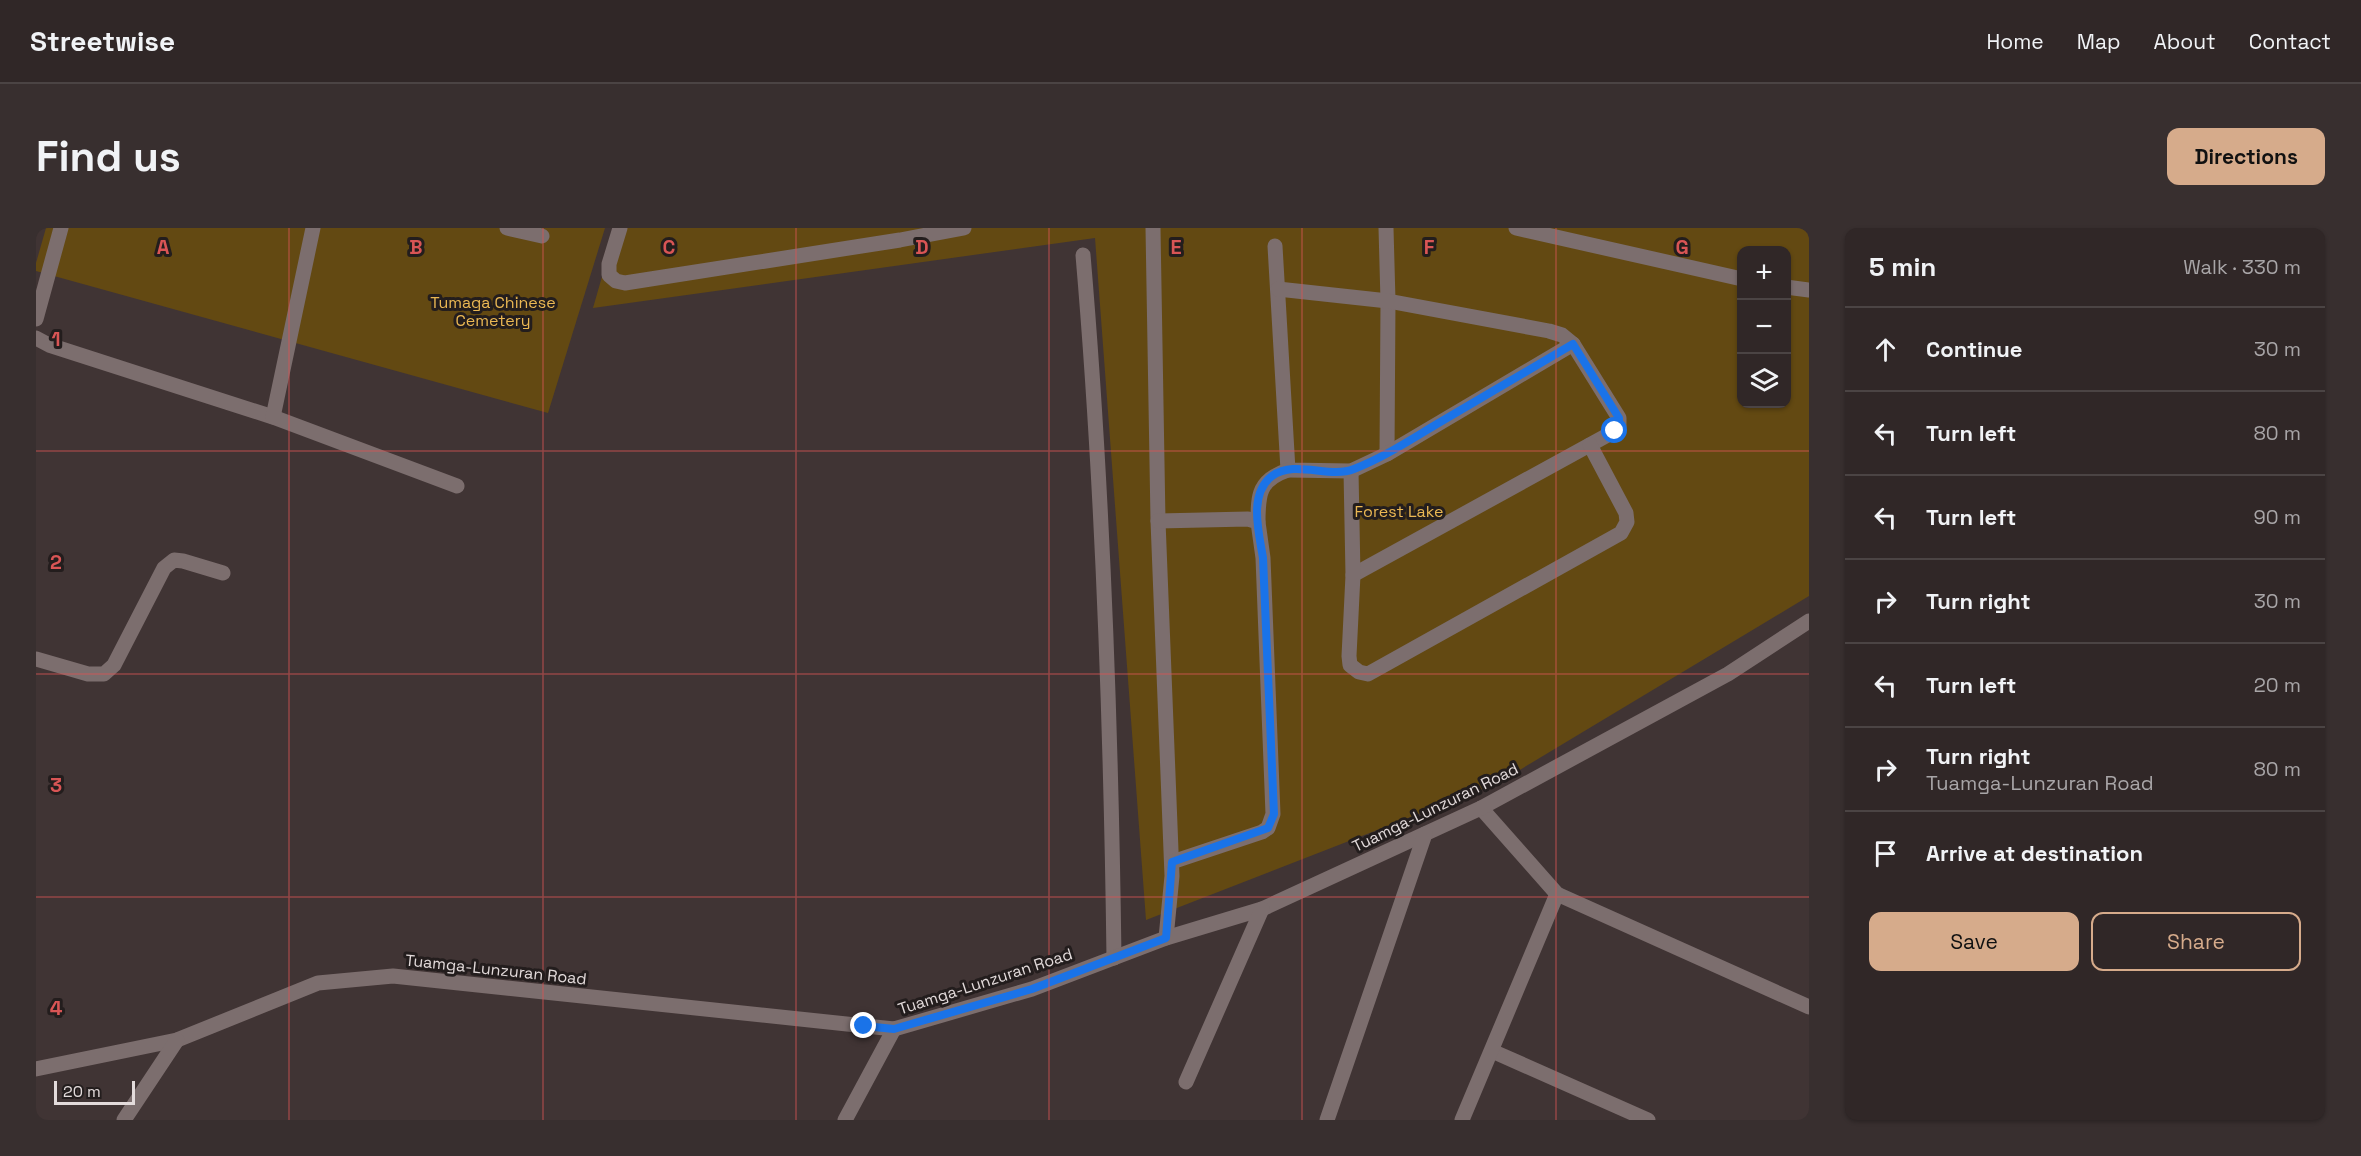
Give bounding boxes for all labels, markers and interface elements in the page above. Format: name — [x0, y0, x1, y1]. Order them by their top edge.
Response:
text: Streetwise — [30, 23, 175, 59]
text: Home — [1986, 28, 2044, 55]
text: Map — [2077, 28, 2121, 55]
text: About — [2154, 28, 2216, 55]
text: Contact — [2249, 28, 2331, 55]
button: Directions — [2167, 128, 2325, 185]
text: Find us — [36, 130, 181, 183]
text: A — [157, 234, 170, 260]
text: B — [409, 234, 423, 260]
text: C — [663, 234, 676, 260]
text: D — [915, 234, 929, 260]
text: E — [1170, 234, 1182, 260]
text: F — [1424, 234, 1435, 260]
text: G — [1675, 234, 1689, 260]
map controls — [1737, 246, 1791, 408]
button: + — [1737, 246, 1791, 300]
text: 5 min — [1869, 250, 1936, 284]
text: Walk · 330 m — [2183, 254, 2301, 280]
park label: Tumaga Chinese Cemetery — [430, 292, 556, 331]
button: − — [1737, 300, 1791, 354]
text: 1 — [51, 326, 61, 352]
icon: ahead — [1869, 333, 1902, 366]
text: Continue — [1926, 335, 2022, 363]
text: 30 m — [2254, 336, 2301, 362]
button: layers — [1737, 354, 1791, 408]
route start — [1601, 417, 1627, 443]
icon: left — [1869, 417, 1902, 450]
text: Turn left — [1926, 419, 2016, 447]
text: 80 m — [2253, 420, 2301, 446]
park label: Forest Lake — [1355, 501, 1443, 522]
icon: left — [1869, 501, 1902, 534]
text: Turn left — [1926, 503, 2016, 531]
text: 90 m — [2254, 504, 2301, 530]
text: 2 — [50, 549, 62, 575]
icon: right — [1869, 585, 1902, 618]
text: Turn right — [1926, 587, 2031, 615]
text: 30 m — [2254, 588, 2301, 614]
icon: left — [1869, 669, 1902, 702]
text: Turn left — [1926, 671, 2016, 699]
text: 20 m — [2254, 672, 2301, 698]
text: Turn right — [1926, 742, 2031, 770]
icon: right — [1869, 753, 1902, 786]
text: 80 m — [2253, 756, 2301, 782]
street label: Tuamga-Lunzuran Road — [1349, 758, 1522, 857]
text: Tuamga-Lunzuran Road — [1926, 770, 2154, 796]
text: 3 — [50, 772, 62, 798]
icon: arrive — [1869, 837, 1902, 870]
text: Arrive at destination — [1926, 839, 2143, 867]
button: Save — [1869, 912, 2079, 971]
button: Share — [2091, 912, 2301, 971]
street label: Tuamga-Lunzuran Road — [895, 943, 1075, 1020]
street label: Tuamga-Lunzuran Road — [404, 950, 588, 989]
text: 4 — [50, 995, 63, 1021]
route end — [850, 1012, 876, 1038]
scale bar — [54, 1078, 135, 1106]
text: 20 m — [63, 1081, 101, 1102]

